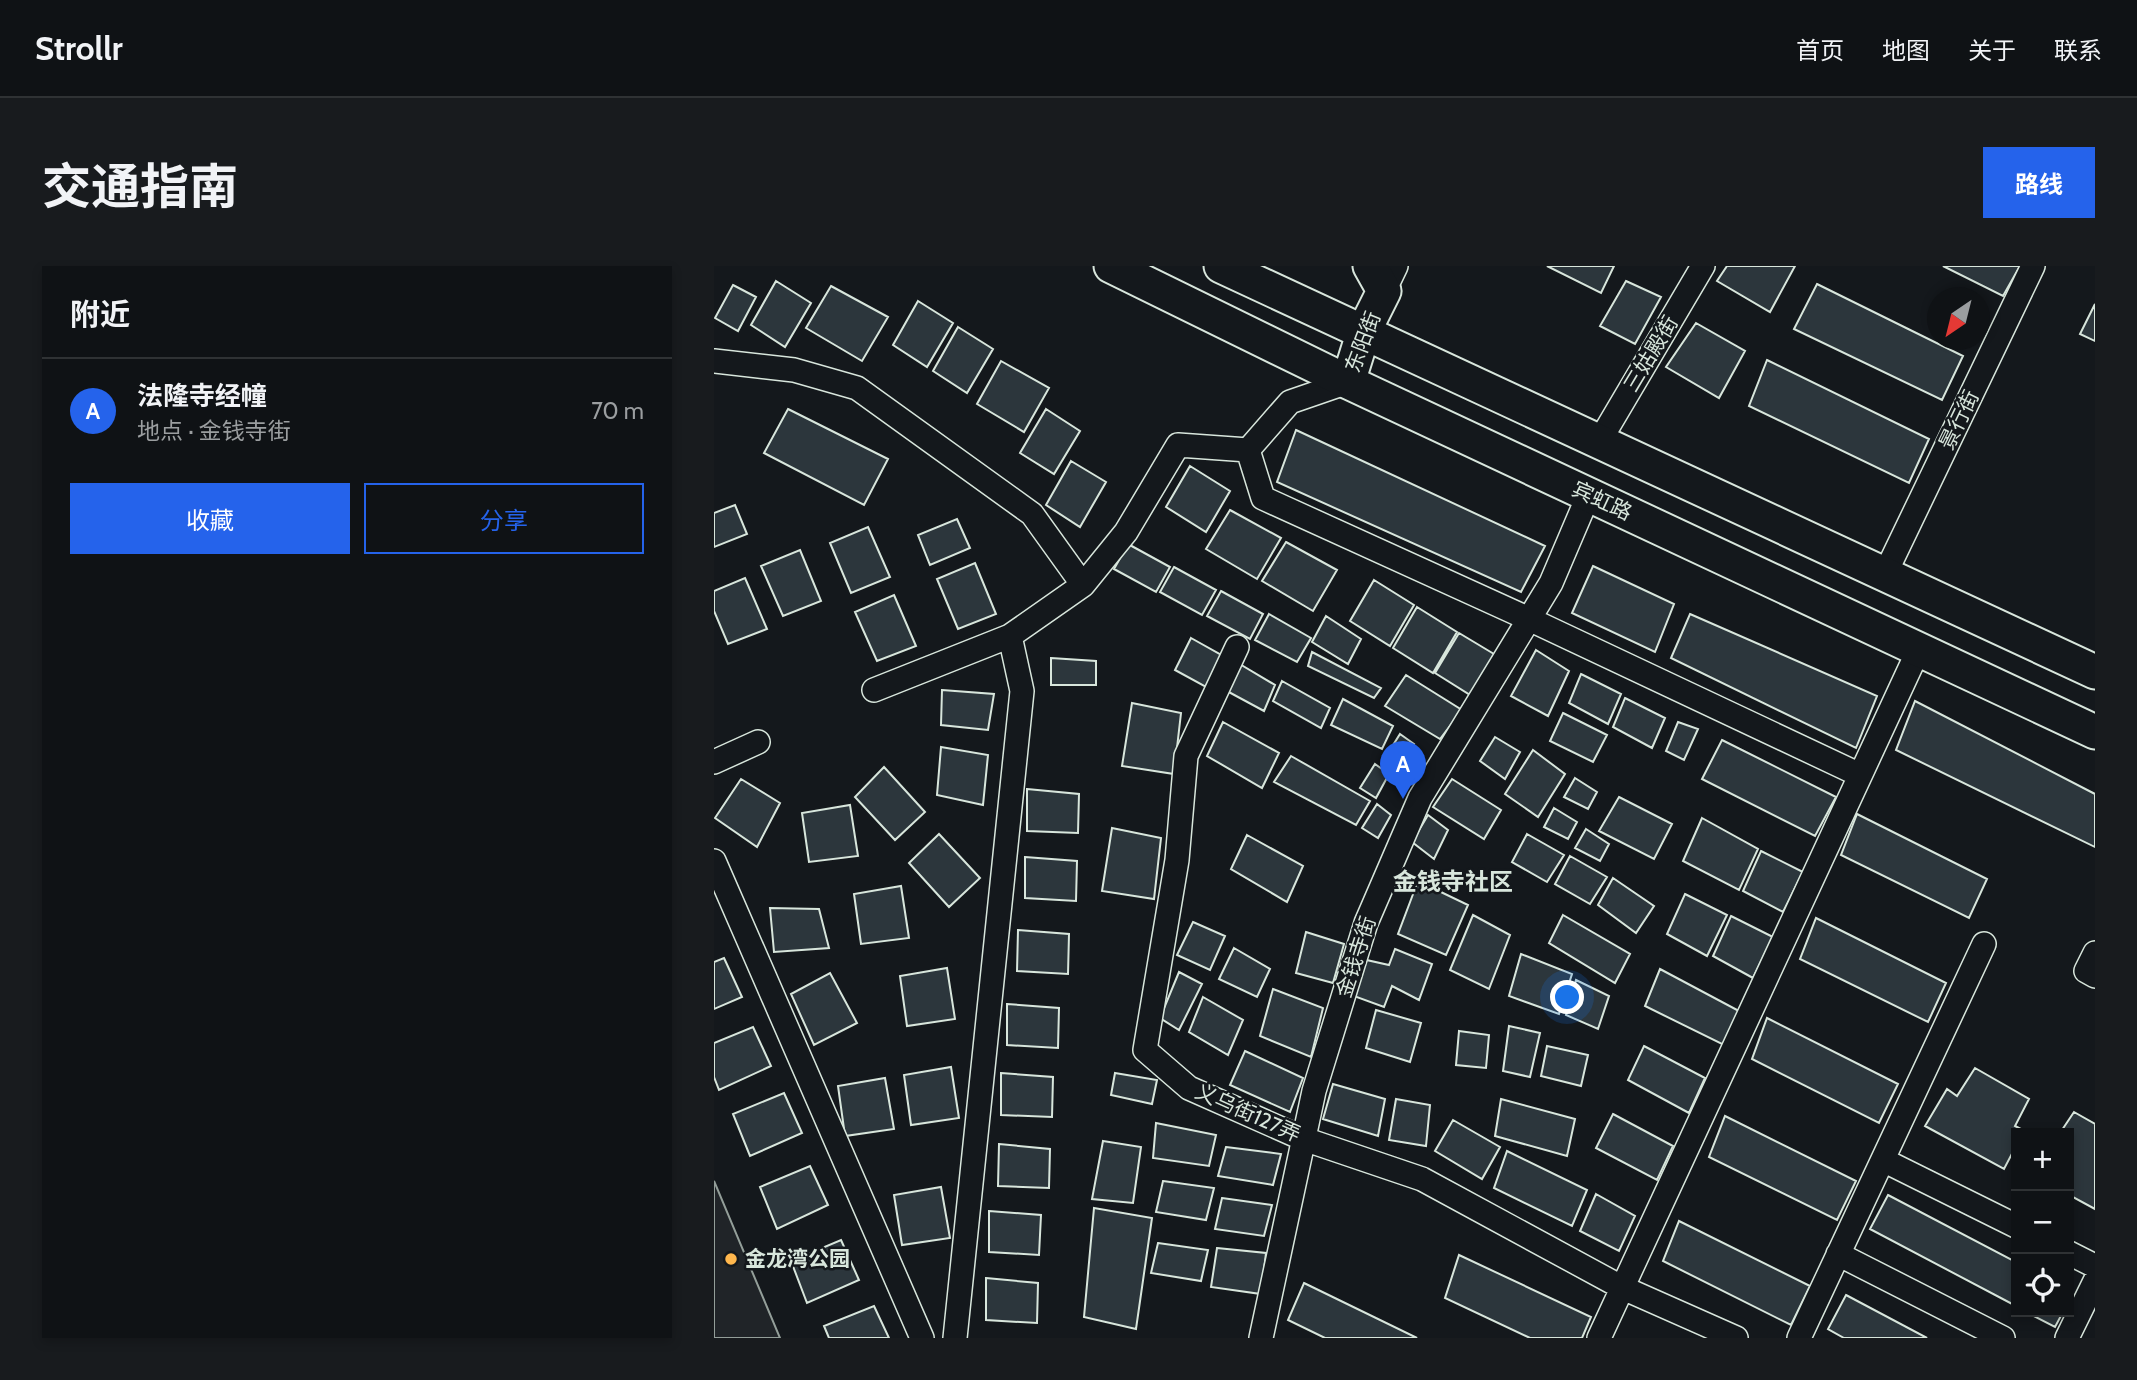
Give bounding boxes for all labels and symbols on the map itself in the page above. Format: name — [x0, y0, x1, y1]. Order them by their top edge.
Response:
north arrow — [1927, 287, 1990, 350]
street label: 东阳街 — [1340, 308, 1385, 376]
street label: 三姑殿街 — [1618, 311, 1683, 396]
street label: 景行街 — [1934, 386, 1984, 454]
street label: 宾虹路 — [1568, 476, 1636, 525]
pin: A — [1380, 741, 1426, 799]
district label: 金钱寺社区 — [1393, 867, 1513, 896]
street label: 金钱寺街 — [1331, 913, 1380, 1001]
your location — [1550, 980, 1584, 1014]
street label: 义乌街127弄 — [1192, 1078, 1305, 1147]
place label: 金龙湾公园 — [745, 1246, 850, 1271]
marker: 金龙湾公园 — [723, 1251, 739, 1267]

